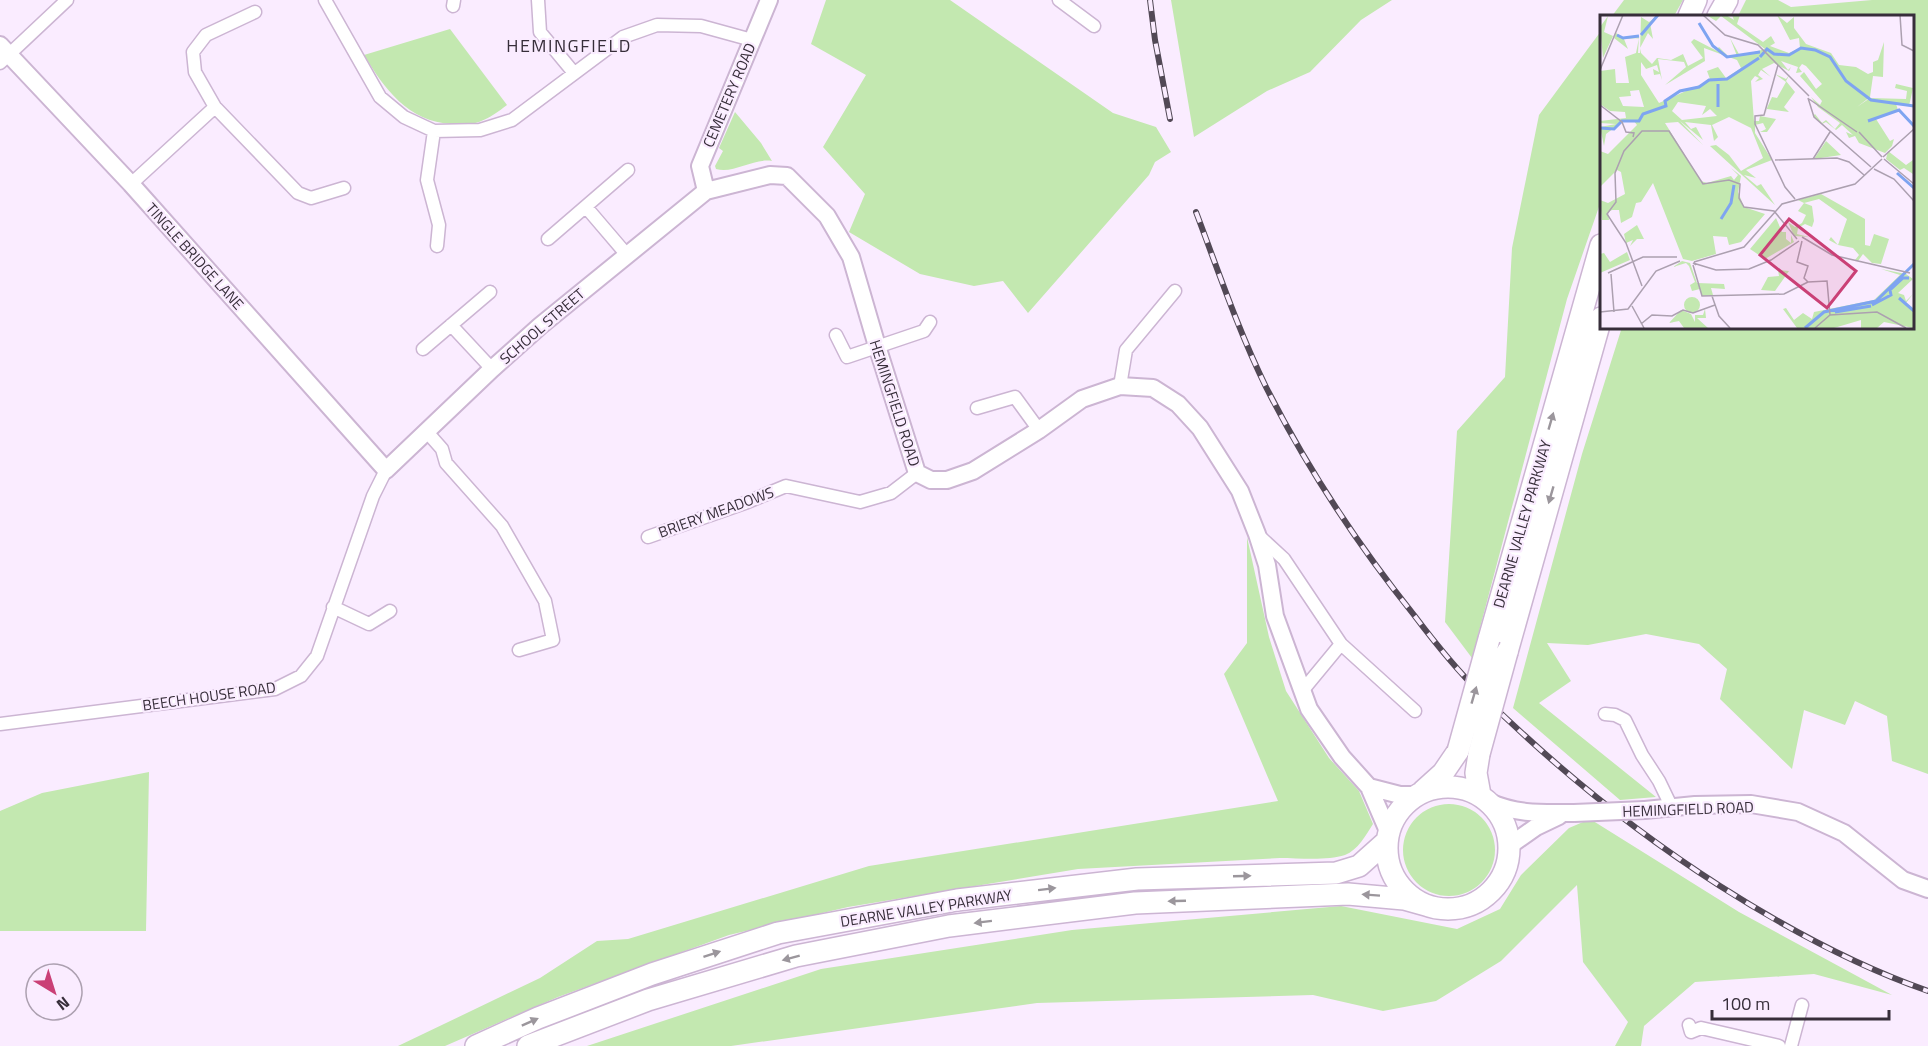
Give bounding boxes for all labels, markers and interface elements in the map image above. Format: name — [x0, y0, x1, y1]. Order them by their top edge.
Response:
inset map — [1600, 15, 1913, 328]
district label: HEMINGFIELD — [506, 32, 632, 59]
street label: CEMETERY ROAD — [697, 39, 761, 151]
street label: TINGLE BRIDGE LANE — [141, 197, 249, 315]
street label: SCHOOL STREET — [494, 282, 590, 370]
street label: HEMINGFIELD ROAD — [864, 337, 926, 469]
one-way arrow — [1546, 412, 1556, 430]
street label: DEARNE VALLEY PARKWAY — [1487, 437, 1557, 611]
street label: BRIERY MEADOWS — [655, 480, 777, 544]
one-way arrow — [1546, 486, 1555, 504]
street label: BEECH HOUSE ROAD — [141, 675, 277, 717]
one-way arrow — [1469, 686, 1479, 704]
street label: HEMINGFIELD ROAD — [1622, 795, 1754, 823]
one-way arrow — [1232, 871, 1251, 880]
street label: DEARNE VALLEY PARKWAY — [838, 883, 1014, 933]
one-way arrow — [1038, 884, 1057, 894]
one-way arrow — [1362, 891, 1381, 900]
one-way arrow — [1167, 897, 1186, 906]
one-way arrow — [973, 917, 992, 927]
one-way arrow — [703, 949, 721, 959]
one-way arrow — [782, 953, 800, 963]
north arrow — [24, 962, 84, 1022]
scale bar — [1712, 983, 1889, 1021]
text: 100 m — [1721, 990, 1770, 1017]
text: N — [51, 991, 75, 1017]
one-way arrow — [521, 1017, 539, 1027]

